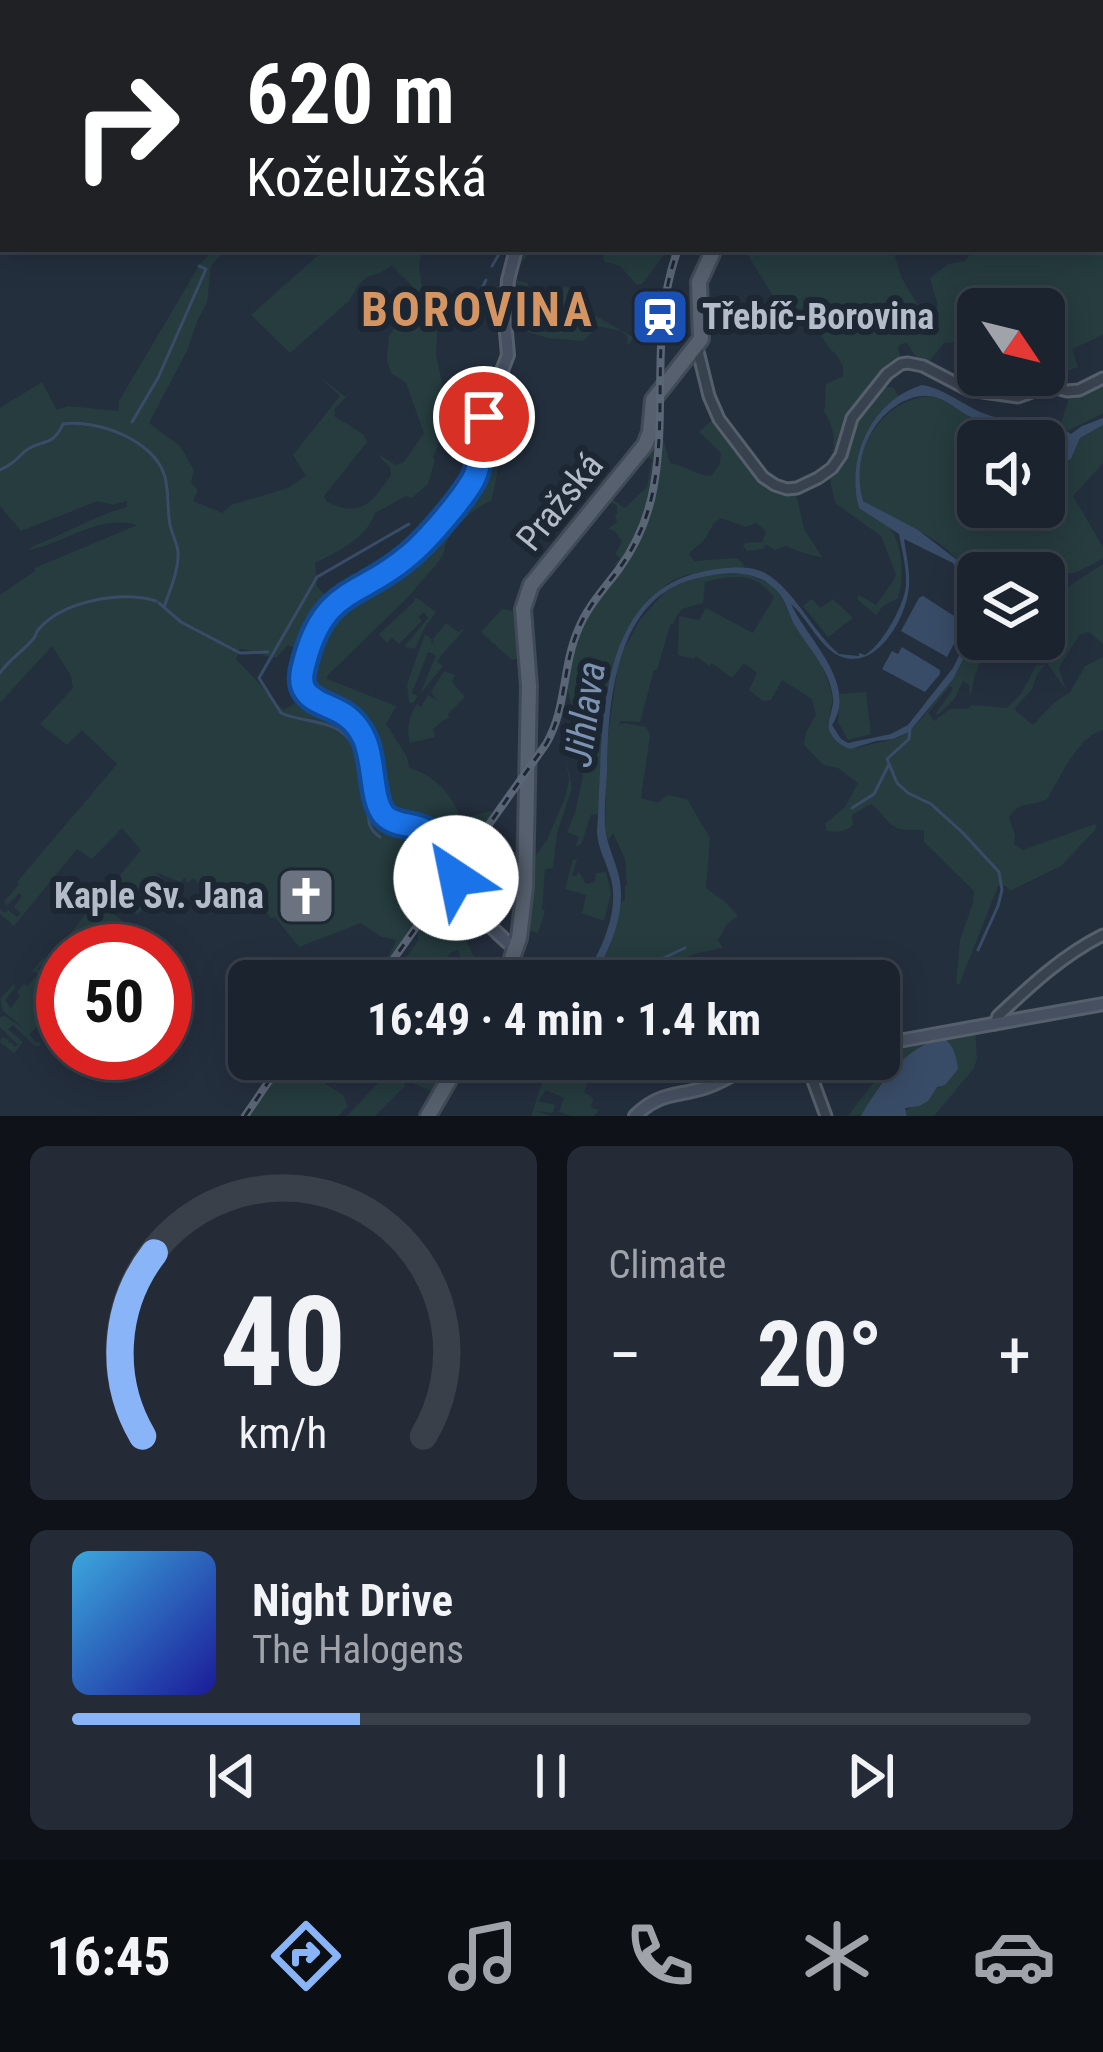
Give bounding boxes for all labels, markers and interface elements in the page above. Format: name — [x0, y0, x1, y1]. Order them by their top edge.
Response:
text: 620 m — [246, 45, 455, 144]
icon: right — [48, 48, 204, 204]
text: Koželužská — [246, 146, 487, 209]
district label: BOROVINA — [361, 281, 595, 338]
station icon: Třebíč-Borovina — [629, 286, 691, 348]
north arrow — [957, 288, 1065, 396]
map controls — [957, 288, 1065, 660]
place label: Třebíč-Borovina — [702, 296, 934, 338]
pin — [433, 366, 535, 468]
icon: arrive — [451, 384, 517, 450]
button: sound — [957, 420, 1065, 528]
street label: Pražská — [508, 445, 612, 559]
button: layers — [957, 552, 1065, 660]
water label: Jihlava — [555, 658, 615, 770]
position arrow — [393, 815, 519, 941]
church icon: Kaple Sv. Jana — [275, 865, 337, 927]
place label: Kaple Sv. Jana — [54, 875, 264, 917]
speed limit sign: 50 — [36, 924, 192, 1080]
text: 16:49 · 4 min · 1.4 km — [367, 993, 761, 1046]
text: Climate — [609, 1242, 726, 1288]
text: 40 — [220, 1269, 346, 1415]
text: 20° — [757, 1303, 883, 1408]
text: − — [609, 1317, 642, 1394]
text: + — [998, 1317, 1031, 1394]
text: km/h — [239, 1408, 327, 1458]
text: Night Drive — [252, 1574, 453, 1627]
text: The Halogens — [252, 1627, 464, 1673]
icon: previous — [199, 1743, 265, 1809]
icon: pause — [518, 1743, 584, 1809]
icon: next — [838, 1743, 904, 1809]
icon: directions — [264, 1914, 348, 1998]
icon: music — [441, 1914, 525, 1998]
icon: phone — [618, 1914, 702, 1998]
icon: climate — [795, 1914, 879, 1998]
icon: car — [972, 1914, 1056, 1998]
text: 16:45 — [47, 1925, 171, 1988]

